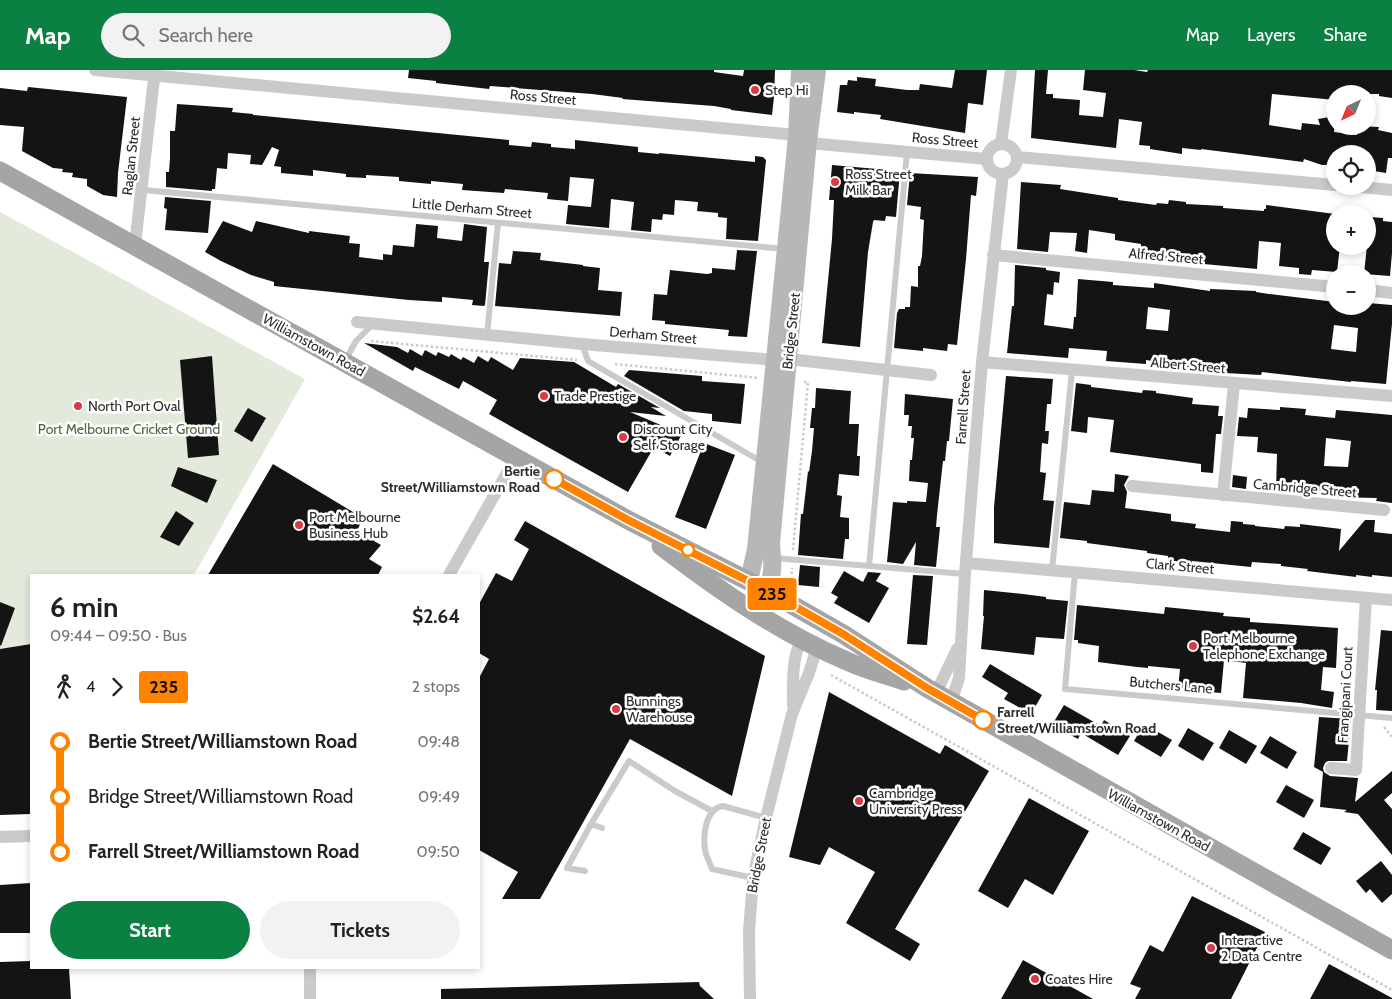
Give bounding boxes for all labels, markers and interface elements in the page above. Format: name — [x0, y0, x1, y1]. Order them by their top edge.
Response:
search box — [101, 13, 451, 58]
text: Map — [25, 21, 71, 50]
icon: search — [119, 21, 147, 49]
text: Search here — [159, 24, 253, 47]
text: Map — [1186, 24, 1219, 46]
text: Layers — [1247, 24, 1296, 46]
text: Share — [1324, 24, 1367, 46]
place label: Step Hi — [765, 81, 809, 99]
marker: Step Hi — [749, 84, 761, 96]
street label: Ross Street — [509, 85, 577, 109]
north arrow — [1326, 85, 1376, 135]
map controls — [1326, 85, 1376, 315]
street label: Raglan Street — [118, 115, 144, 196]
street label: Ross Street — [911, 128, 979, 152]
button: locate — [1326, 145, 1376, 195]
place label: Ross Street Milk Bar — [845, 165, 912, 199]
marker: Ross Street Milk Bar — [829, 176, 841, 188]
street label: Little Derham Street — [411, 194, 533, 222]
button: + — [1326, 205, 1376, 255]
street label: Alfred Street — [1128, 244, 1204, 268]
button: − — [1326, 265, 1376, 315]
street label: Bridge Street — [778, 292, 804, 370]
street label: Williamstown Road — [260, 309, 368, 381]
street label: Derham Street — [609, 322, 698, 348]
street label: Albert Street — [1150, 353, 1226, 377]
street label: Farrell Street — [951, 369, 975, 445]
place label: Trade Prestige — [554, 387, 636, 405]
marker: Trade Prestige — [538, 390, 550, 402]
place label: North Port Oval — [88, 397, 181, 415]
marker: North Port Oval — [72, 400, 84, 412]
park label: Port Melbourne Cricket Ground — [38, 420, 220, 438]
place label: Discount City Self Storage — [633, 420, 713, 454]
marker: Discount City Self Storage — [617, 431, 629, 443]
place label: Bertie Street/Williamstown Road — [381, 462, 540, 496]
marker: Bertie Street/Williamstown Road — [544, 469, 564, 489]
street label: Cambridge Street — [1252, 475, 1358, 502]
place label: Port Melbourne Business Hub — [309, 508, 401, 542]
marker: Port Melbourne Business Hub — [293, 519, 305, 531]
unlabelled marker — [681, 543, 695, 557]
street label: Clark Street — [1145, 554, 1215, 578]
line badge: 235 — [743, 578, 801, 610]
text: 235 — [758, 583, 786, 605]
text: 6 min — [50, 590, 119, 624]
text: $2.64 — [412, 605, 460, 628]
text: 09:44 – 09:50 · Bus — [50, 626, 187, 645]
place label: Port Melbourne Telephone Exchange — [1203, 629, 1325, 663]
marker: Port Melbourne Telephone Exchange — [1187, 640, 1199, 652]
street label: Frangipani Court — [1333, 646, 1357, 744]
street label: Butchers Lane — [1129, 672, 1213, 698]
icon: walk — [50, 673, 78, 701]
icon: forward — [103, 673, 131, 701]
text: 235 — [149, 676, 178, 698]
text: 4 — [86, 677, 95, 696]
text: 2 stops — [412, 677, 460, 696]
place label: Bunnings Warehouse — [626, 692, 692, 726]
marker: Bunnings Warehouse — [610, 703, 622, 715]
place label: Farrell Street/Williamstown Road — [997, 703, 1156, 737]
marker: Farrell Street/Williamstown Road — [973, 710, 993, 730]
text: Bertie Street/Williamstown Road — [88, 730, 357, 753]
text: 09:48 — [417, 732, 460, 751]
place label: Cambridge University Press — [869, 784, 963, 818]
street label: Williamstown Road — [1105, 784, 1213, 856]
text: Bridge Street/Williamstown Road — [88, 785, 353, 808]
text: 09:49 — [418, 787, 460, 806]
marker: Cambridge University Press — [853, 795, 865, 807]
street label: Bridge Street — [743, 815, 775, 894]
text: Farrell Street/Williamstown Road — [88, 840, 359, 863]
text: 09:50 — [417, 842, 460, 861]
button: Start — [50, 901, 250, 959]
button: Tickets — [260, 901, 460, 959]
place label: Interactive 2 Data Centre — [1221, 931, 1302, 965]
marker: Interactive 2 Data Centre — [1205, 942, 1217, 954]
place label: Coates Hire — [1045, 970, 1113, 988]
marker: Coates Hire — [1029, 973, 1041, 985]

